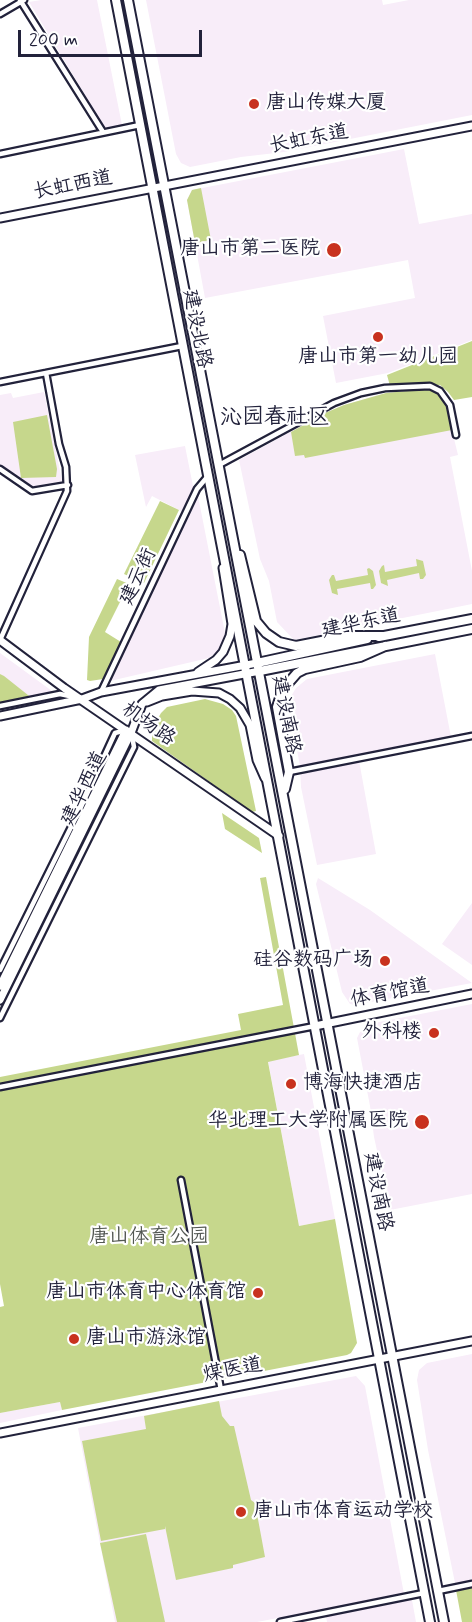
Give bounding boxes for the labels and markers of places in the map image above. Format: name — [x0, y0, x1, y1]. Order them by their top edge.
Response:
place label: 唐山传媒大厦 — [266, 92, 386, 116]
marker: 唐山传媒大厦 — [247, 97, 261, 111]
place label: 唐山市第二医院 — [180, 238, 320, 262]
marker: 唐山市第二医院 — [325, 241, 343, 259]
marker: 唐山市第一幼儿园 — [371, 330, 385, 344]
place label: 唐山市第一幼儿园 — [298, 346, 458, 370]
place label: 硅谷数码广场 — [253, 949, 373, 973]
marker: 硅谷数码广场 — [378, 954, 392, 968]
place label: 外科楼 — [362, 1021, 422, 1045]
marker: 外科楼 — [427, 1026, 441, 1040]
place label: 博海快捷酒店 — [303, 1072, 423, 1096]
marker: 博海快捷酒店 — [284, 1077, 298, 1091]
place label: 华北理工大学附属医院 — [208, 1110, 408, 1134]
marker: 华北理工大学附属医院 — [413, 1113, 431, 1131]
place label: 唐山市体育中心体育馆 — [46, 1281, 246, 1305]
marker: 唐山市体育中心体育馆 — [251, 1286, 265, 1300]
place label: 唐山市游泳馆 — [86, 1327, 206, 1351]
marker: 唐山市游泳馆 — [67, 1332, 81, 1346]
place label: 唐山市体育运动学校 — [253, 1500, 433, 1524]
marker: 唐山市体育运动学校 — [234, 1505, 248, 1519]

